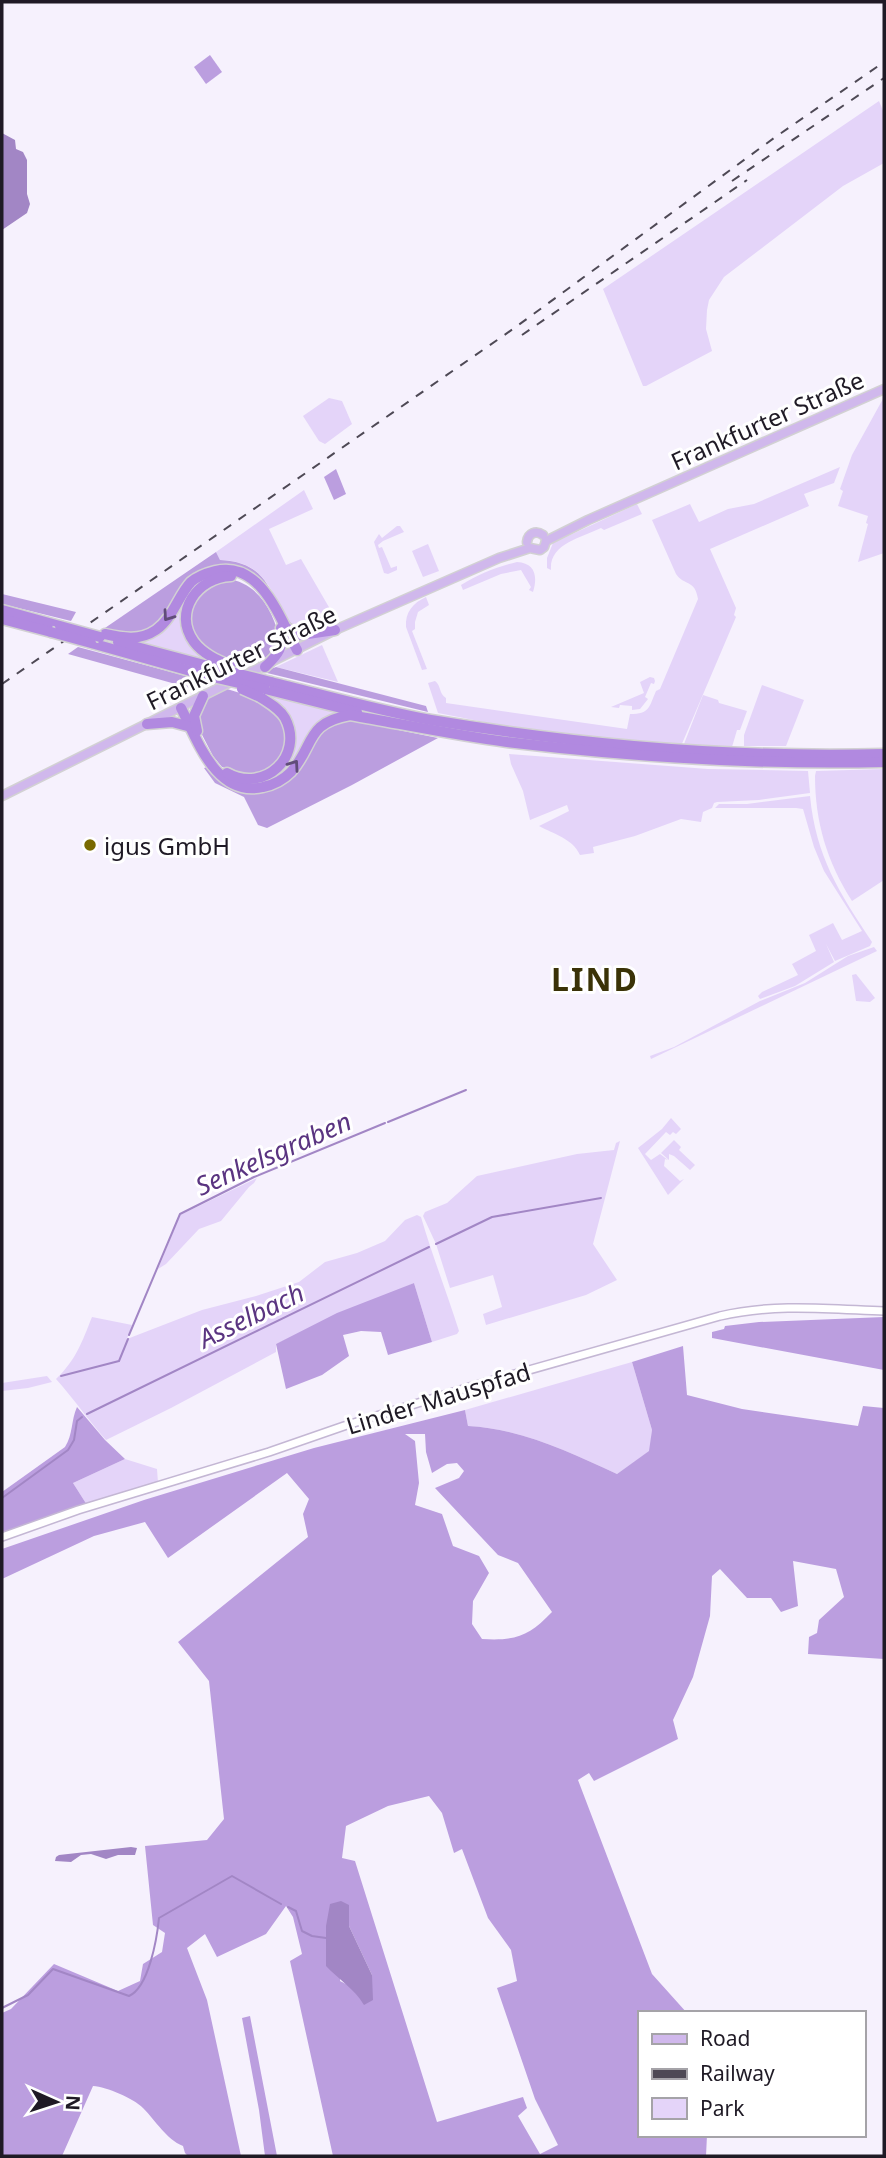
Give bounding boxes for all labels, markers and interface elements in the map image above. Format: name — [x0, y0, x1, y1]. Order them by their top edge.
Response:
street label: Frankfurter Straße — [665, 363, 869, 477]
street label: Frankfurter Straße — [140, 597, 342, 717]
one-way arrow — [164, 608, 176, 621]
one-way arrow — [286, 760, 298, 773]
place label: igus GmbH — [104, 829, 230, 862]
marker: igus GmbH — [82, 837, 98, 853]
district label: LIND — [551, 957, 639, 1000]
water label: Senkelsgraben — [189, 1103, 357, 1203]
water label: Asselbach — [190, 1274, 310, 1357]
street label: Linder Mauspfad — [342, 1354, 534, 1442]
legend — [638, 2011, 865, 2137]
text: Road — [700, 2024, 750, 2052]
text: Railway — [700, 2059, 775, 2087]
north arrow — [21, 2067, 91, 2137]
text: N — [60, 2094, 86, 2111]
text: Park — [700, 2094, 745, 2122]

